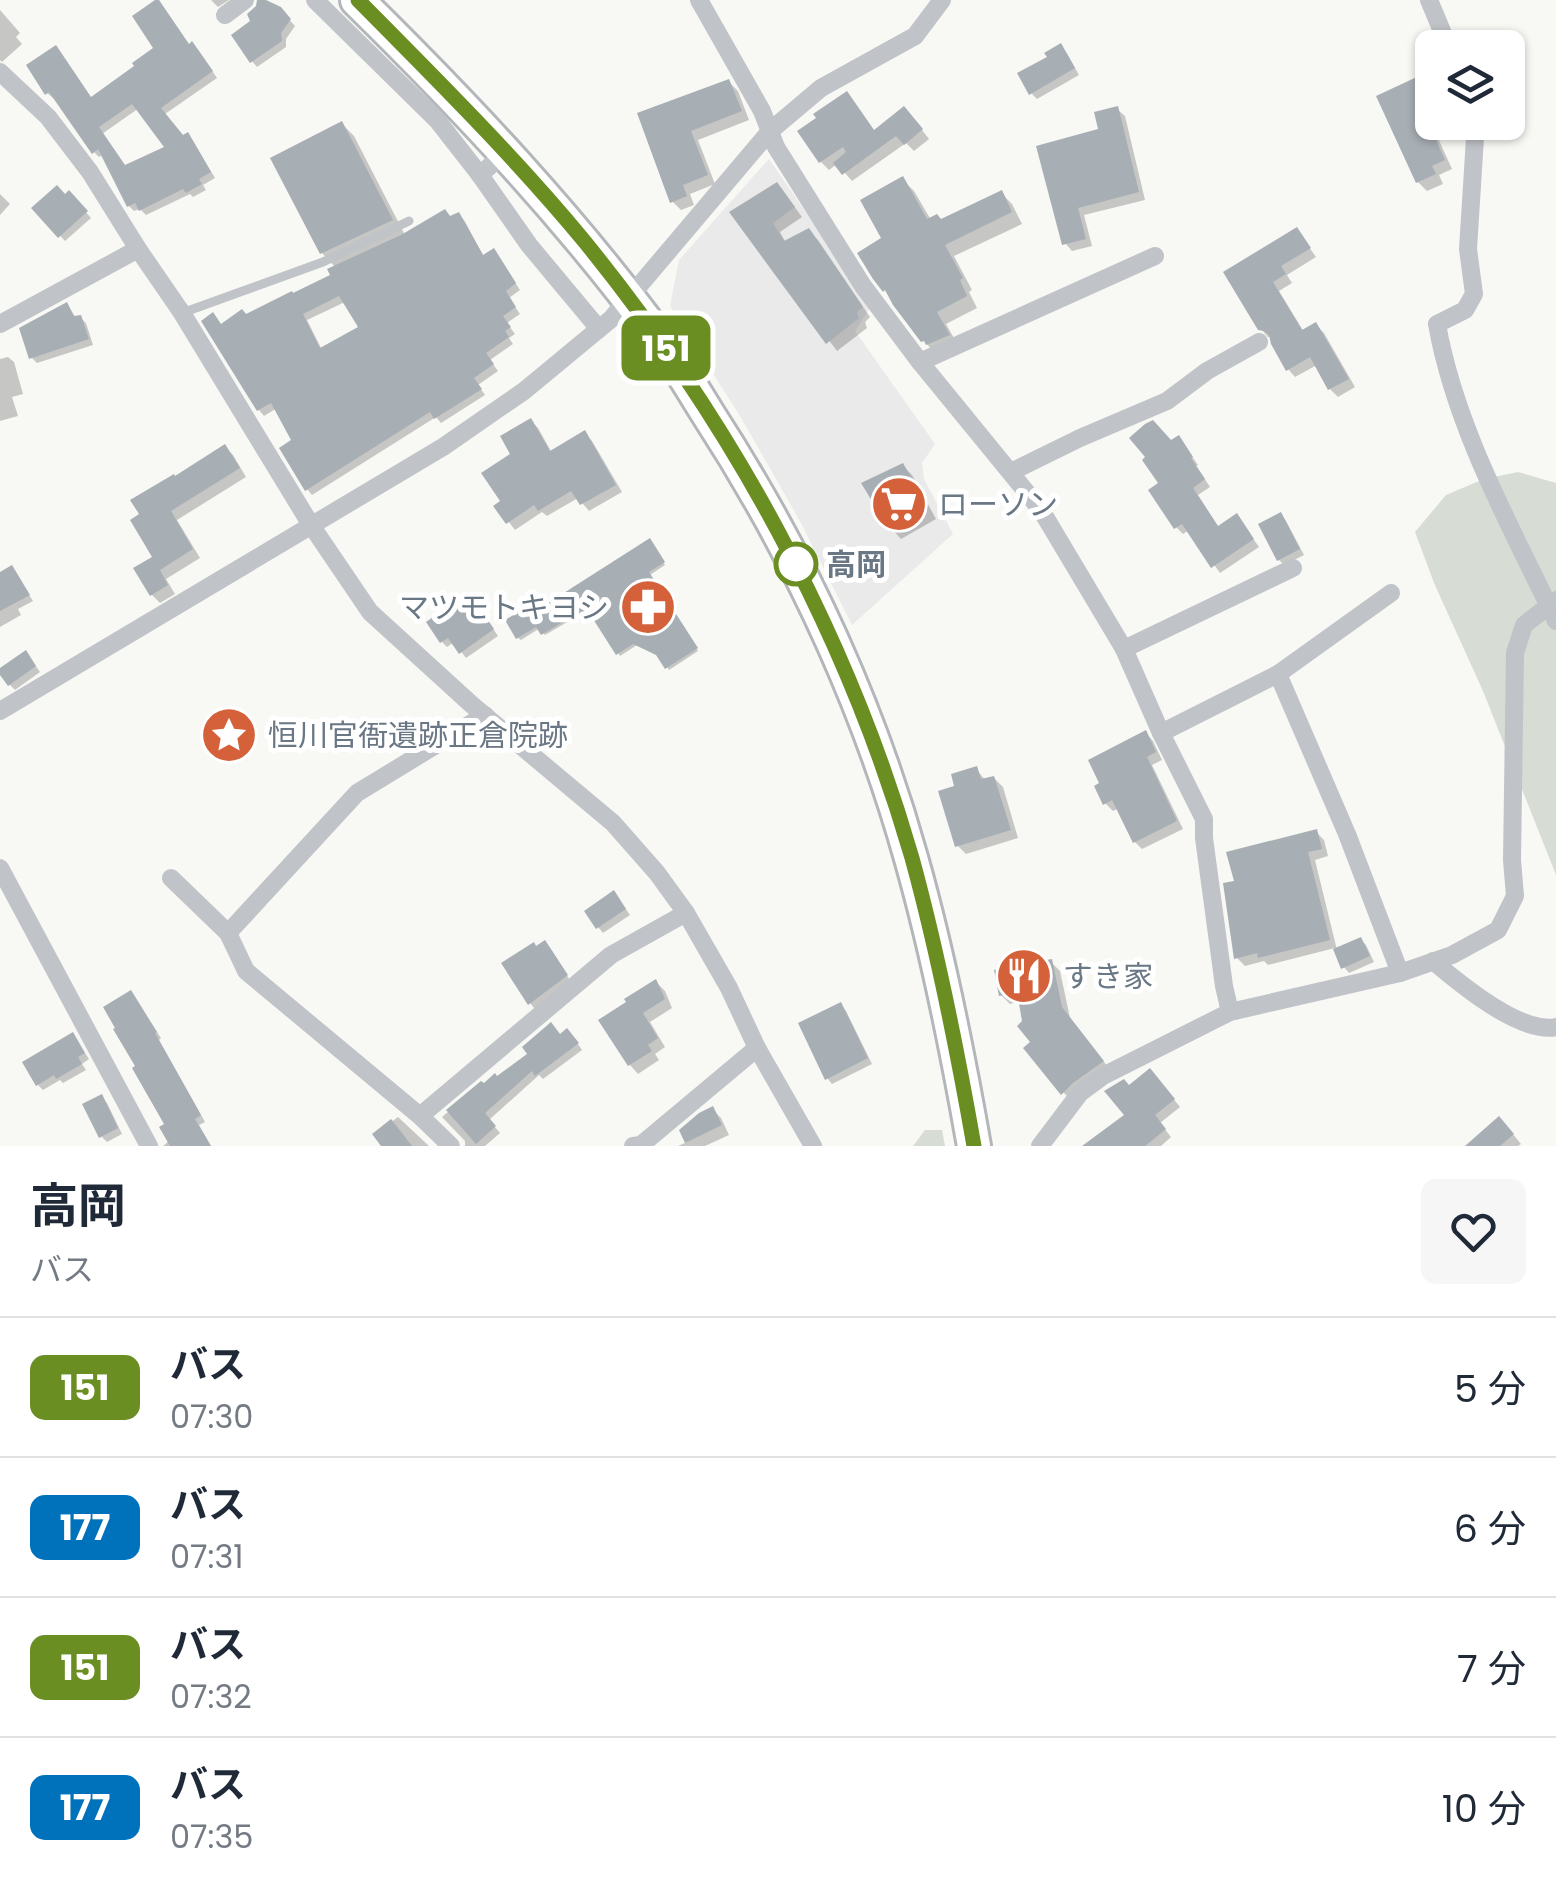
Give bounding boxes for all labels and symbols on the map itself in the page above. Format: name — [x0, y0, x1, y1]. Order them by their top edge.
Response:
line badge: 151 — [608, 316, 724, 380]
supermarket icon: ローソン — [869, 474, 929, 534]
place label: ローソン — [938, 483, 1058, 526]
marker: 高岡 — [775, 543, 817, 585]
place label: 高岡 — [826, 543, 886, 586]
pharmacy icon: マツモトキヨシ — [618, 577, 678, 637]
place label: マツモトキヨシ — [399, 586, 609, 629]
place icon: 恒川官衙遺跡正倉院跡 — [199, 705, 259, 765]
place label: 恒川官衙遺跡正倉院跡 — [268, 714, 568, 757]
restaurant icon: すき家 — [994, 946, 1054, 1006]
place label: すき家 — [1063, 955, 1153, 998]

